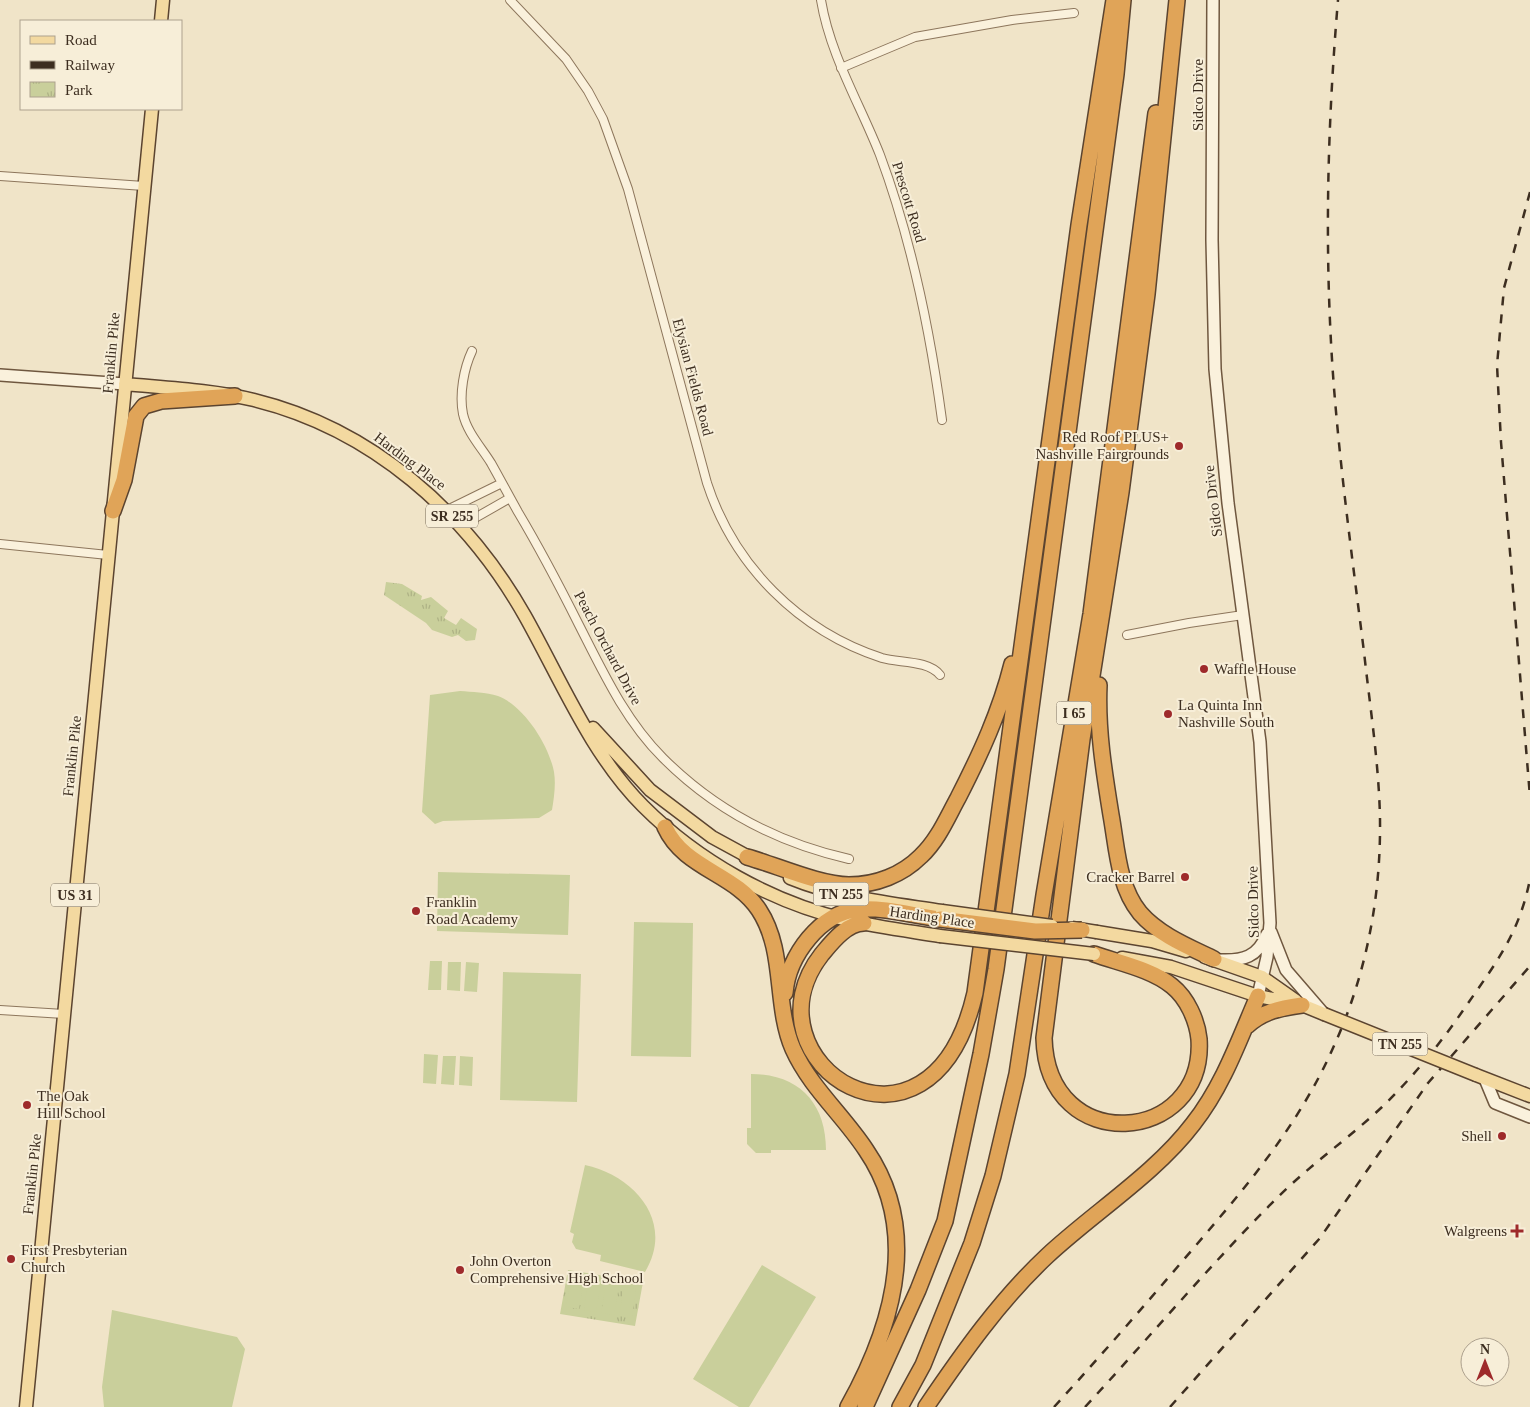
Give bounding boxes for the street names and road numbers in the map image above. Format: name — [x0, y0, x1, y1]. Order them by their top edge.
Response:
street label: Sidco Drive — [1190, 59, 1206, 131]
street label: Prescott Road — [889, 160, 929, 245]
street label: Franklin Pike — [99, 311, 123, 394]
street label: Elysian Fields Road — [670, 317, 716, 438]
street label: Harding Place — [371, 429, 449, 493]
street label: Sidco Drive — [1201, 464, 1225, 538]
road number: SR 255 — [426, 504, 478, 528]
street label: Peach Orchard Drive — [571, 588, 645, 708]
road number: I 65 — [1056, 701, 1092, 724]
street label: Franklin Pike — [60, 714, 84, 797]
street label: Sidco Drive — [1244, 865, 1262, 938]
road number: TN 255 — [814, 882, 868, 906]
road number: US 31 — [51, 884, 99, 906]
street label: Harding Place — [889, 903, 976, 931]
road number: TN 255 — [1372, 1032, 1428, 1056]
street label: Franklin Pike — [20, 1132, 44, 1215]

